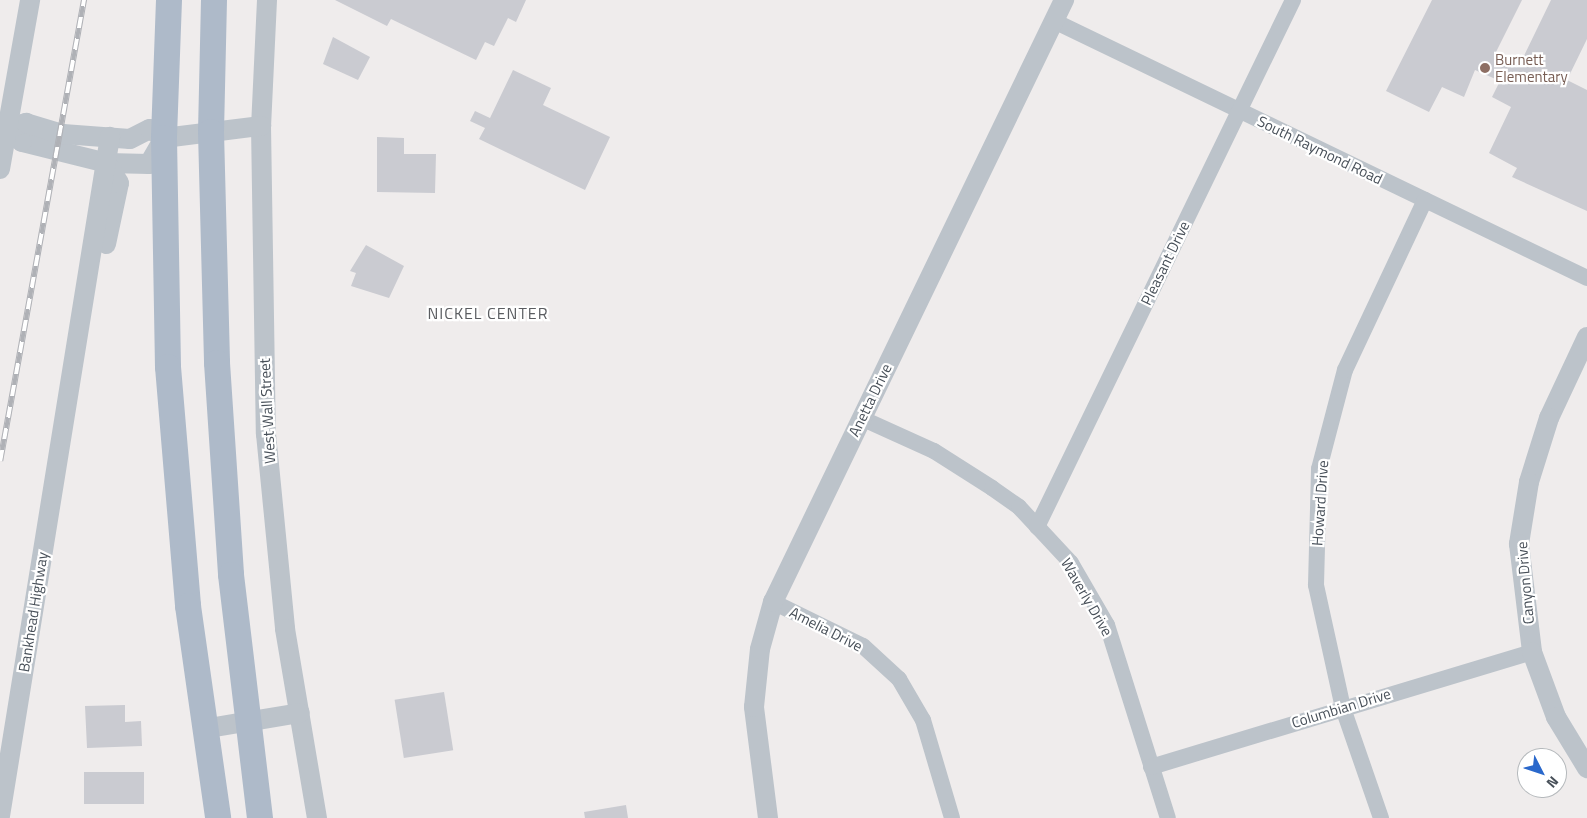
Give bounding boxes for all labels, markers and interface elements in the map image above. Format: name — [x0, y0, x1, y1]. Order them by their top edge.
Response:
place label: Burnett Elementary — [1495, 50, 1568, 85]
marker: Burnett Elementary — [1479, 62, 1491, 74]
street label: South Raymond Road — [1255, 112, 1385, 188]
street label: Pleasant Drive — [1137, 218, 1193, 308]
district label: NICKEL CENTER — [426, 303, 550, 323]
street label: West Wall Street — [255, 358, 279, 464]
street label: Anetta Drive — [845, 361, 895, 439]
street label: Howard Drive — [1308, 460, 1332, 546]
street label: Canyon Drive — [1512, 541, 1538, 625]
street label: Bankhead Highway — [15, 551, 51, 673]
street label: Waverly Drive — [1057, 555, 1117, 639]
street label: Amelia Drive — [787, 603, 865, 655]
street label: Columbian Drive — [1289, 684, 1393, 732]
north arrow — [1517, 748, 1567, 798]
text: N — [1542, 772, 1564, 793]

